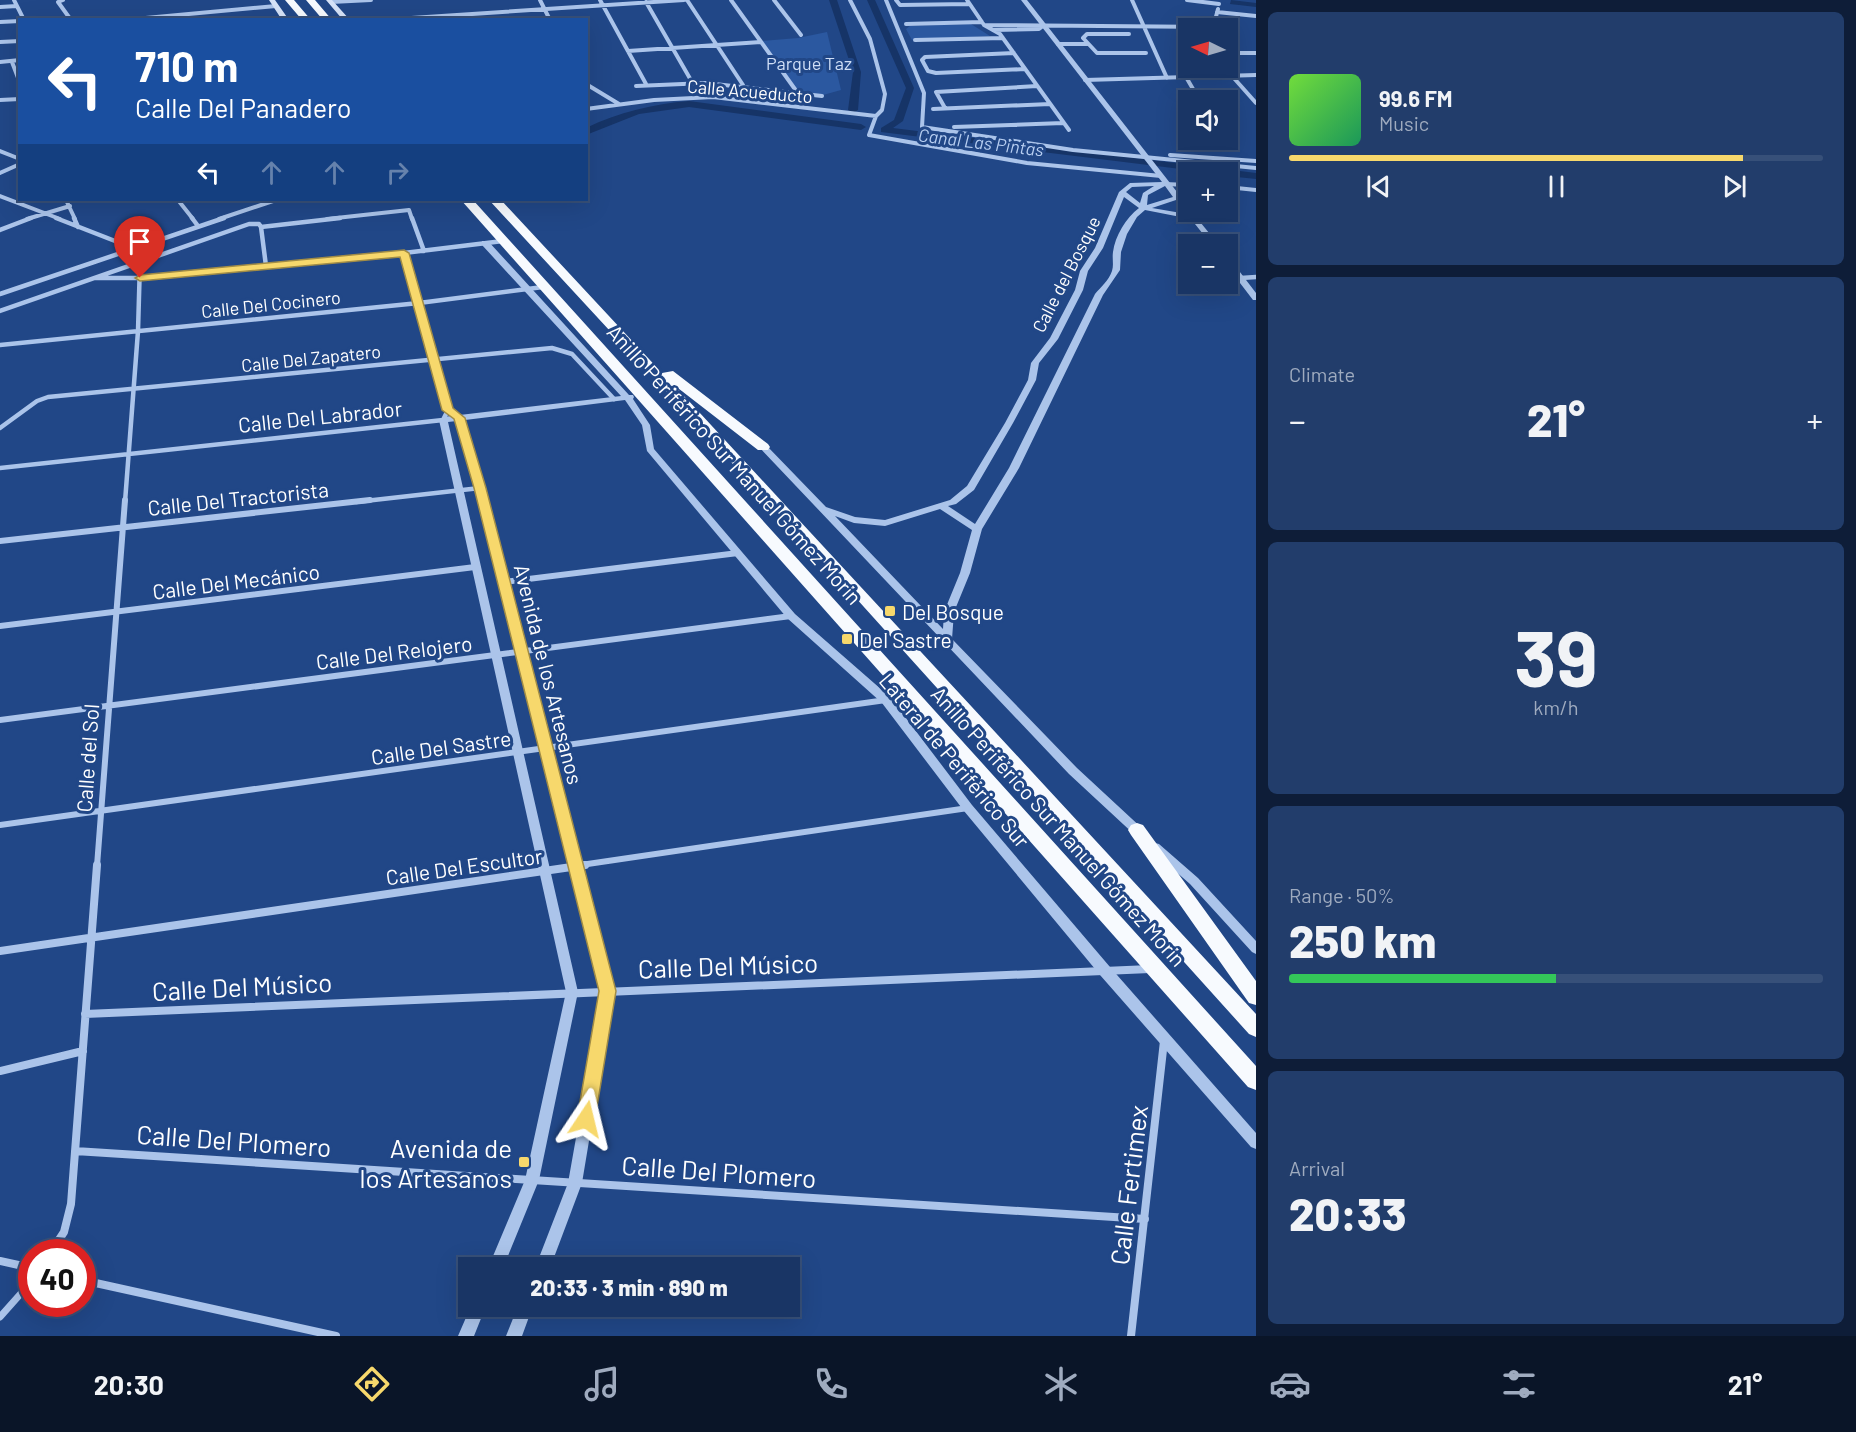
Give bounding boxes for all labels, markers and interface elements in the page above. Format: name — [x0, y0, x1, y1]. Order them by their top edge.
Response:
north arrow — [1178, 18, 1238, 78]
map controls — [1178, 18, 1238, 294]
text: 710 m — [135, 40, 238, 90]
icon: left — [36, 42, 114, 120]
park label: Parque Taz — [766, 52, 852, 74]
street label: Calle Acueducto — [686, 75, 814, 107]
text: 99.6 FM — [1379, 85, 1453, 111]
button: sound — [1178, 90, 1238, 150]
text: Calle Del Panadero — [135, 91, 352, 123]
text: Music — [1379, 111, 1429, 135]
water label: Canal Las Pintas — [917, 123, 1045, 161]
icon: left — [192, 156, 225, 189]
icon: ahead — [255, 156, 288, 189]
icon: ahead — [318, 156, 351, 189]
icon: right — [381, 156, 414, 189]
button: + — [1178, 162, 1238, 222]
icon: previous — [1362, 170, 1395, 203]
icon: pause — [1540, 170, 1573, 203]
icon: next — [1718, 170, 1751, 203]
street label: Calle del Bosque — [1027, 212, 1105, 336]
pin — [114, 216, 165, 278]
icon: arrive — [123, 225, 156, 258]
button: − — [1178, 234, 1238, 294]
street label: Calle Del Cocinero — [200, 286, 342, 322]
street label: Anillo Periférico Sur Manuel Gómez Morín — [603, 319, 867, 609]
street label: Calle Del Zapatero — [240, 340, 382, 376]
text: Climate — [1289, 362, 1355, 386]
text: 21° — [1527, 392, 1585, 446]
street label: Calle Del Labrador — [237, 395, 404, 437]
text: − — [1289, 400, 1306, 440]
text: + — [1806, 400, 1823, 440]
street label: Calle Del Tractorista — [146, 476, 330, 520]
street label: Calle Del Mecánico — [151, 558, 321, 604]
street label: Avenida de los Artesanos — [510, 561, 588, 787]
place label: Del Bosque — [902, 599, 1004, 624]
marker: Del Bosque — [883, 604, 897, 618]
text: 39 — [1514, 609, 1598, 703]
place label: Del Sastre — [859, 627, 952, 652]
street label: Calle Del Relojero — [314, 630, 474, 674]
marker: Del Sastre — [840, 632, 854, 646]
street label: Lateral de Periférico Sur — [875, 668, 1035, 853]
street label: Anillo Periférico Sur Manuel Gómez Morín — [927, 681, 1191, 971]
text: km/h — [1533, 695, 1579, 719]
street label: Calle del Sol — [71, 703, 103, 813]
street label: Calle Del Sastre — [369, 725, 513, 769]
street label: Calle Del Escultor — [384, 843, 544, 889]
text: Range · 50% — [1289, 883, 1394, 907]
text: 250 km — [1289, 913, 1436, 967]
street label: Calle Del Músico — [637, 946, 819, 984]
street label: Calle Del Músico — [151, 966, 333, 1006]
position arrow — [554, 1087, 618, 1151]
street label: Calle Fertimex — [1103, 1103, 1153, 1267]
street label: Calle Del Plomero — [136, 1118, 332, 1162]
place label: Avenida de los Artesanos — [360, 1132, 512, 1193]
street label: Calle Del Plomero — [621, 1149, 817, 1193]
marker: Avenida de los Artesanos — [517, 1155, 531, 1169]
text: Arrival — [1289, 1156, 1345, 1180]
text: 20:33 — [1289, 1186, 1406, 1240]
speed limit sign: 40 — [18, 1239, 96, 1317]
text: 20:33 · 3 min · 890 m — [530, 1274, 728, 1300]
icon: directions — [351, 1363, 393, 1405]
icon: music — [581, 1363, 623, 1405]
icon: phone — [810, 1363, 852, 1405]
icon: climate — [1040, 1363, 1082, 1405]
icon: car — [1269, 1363, 1311, 1405]
icon: filters — [1498, 1363, 1540, 1405]
text: 20:30 — [94, 1368, 164, 1400]
text: 21° — [1728, 1368, 1762, 1400]

